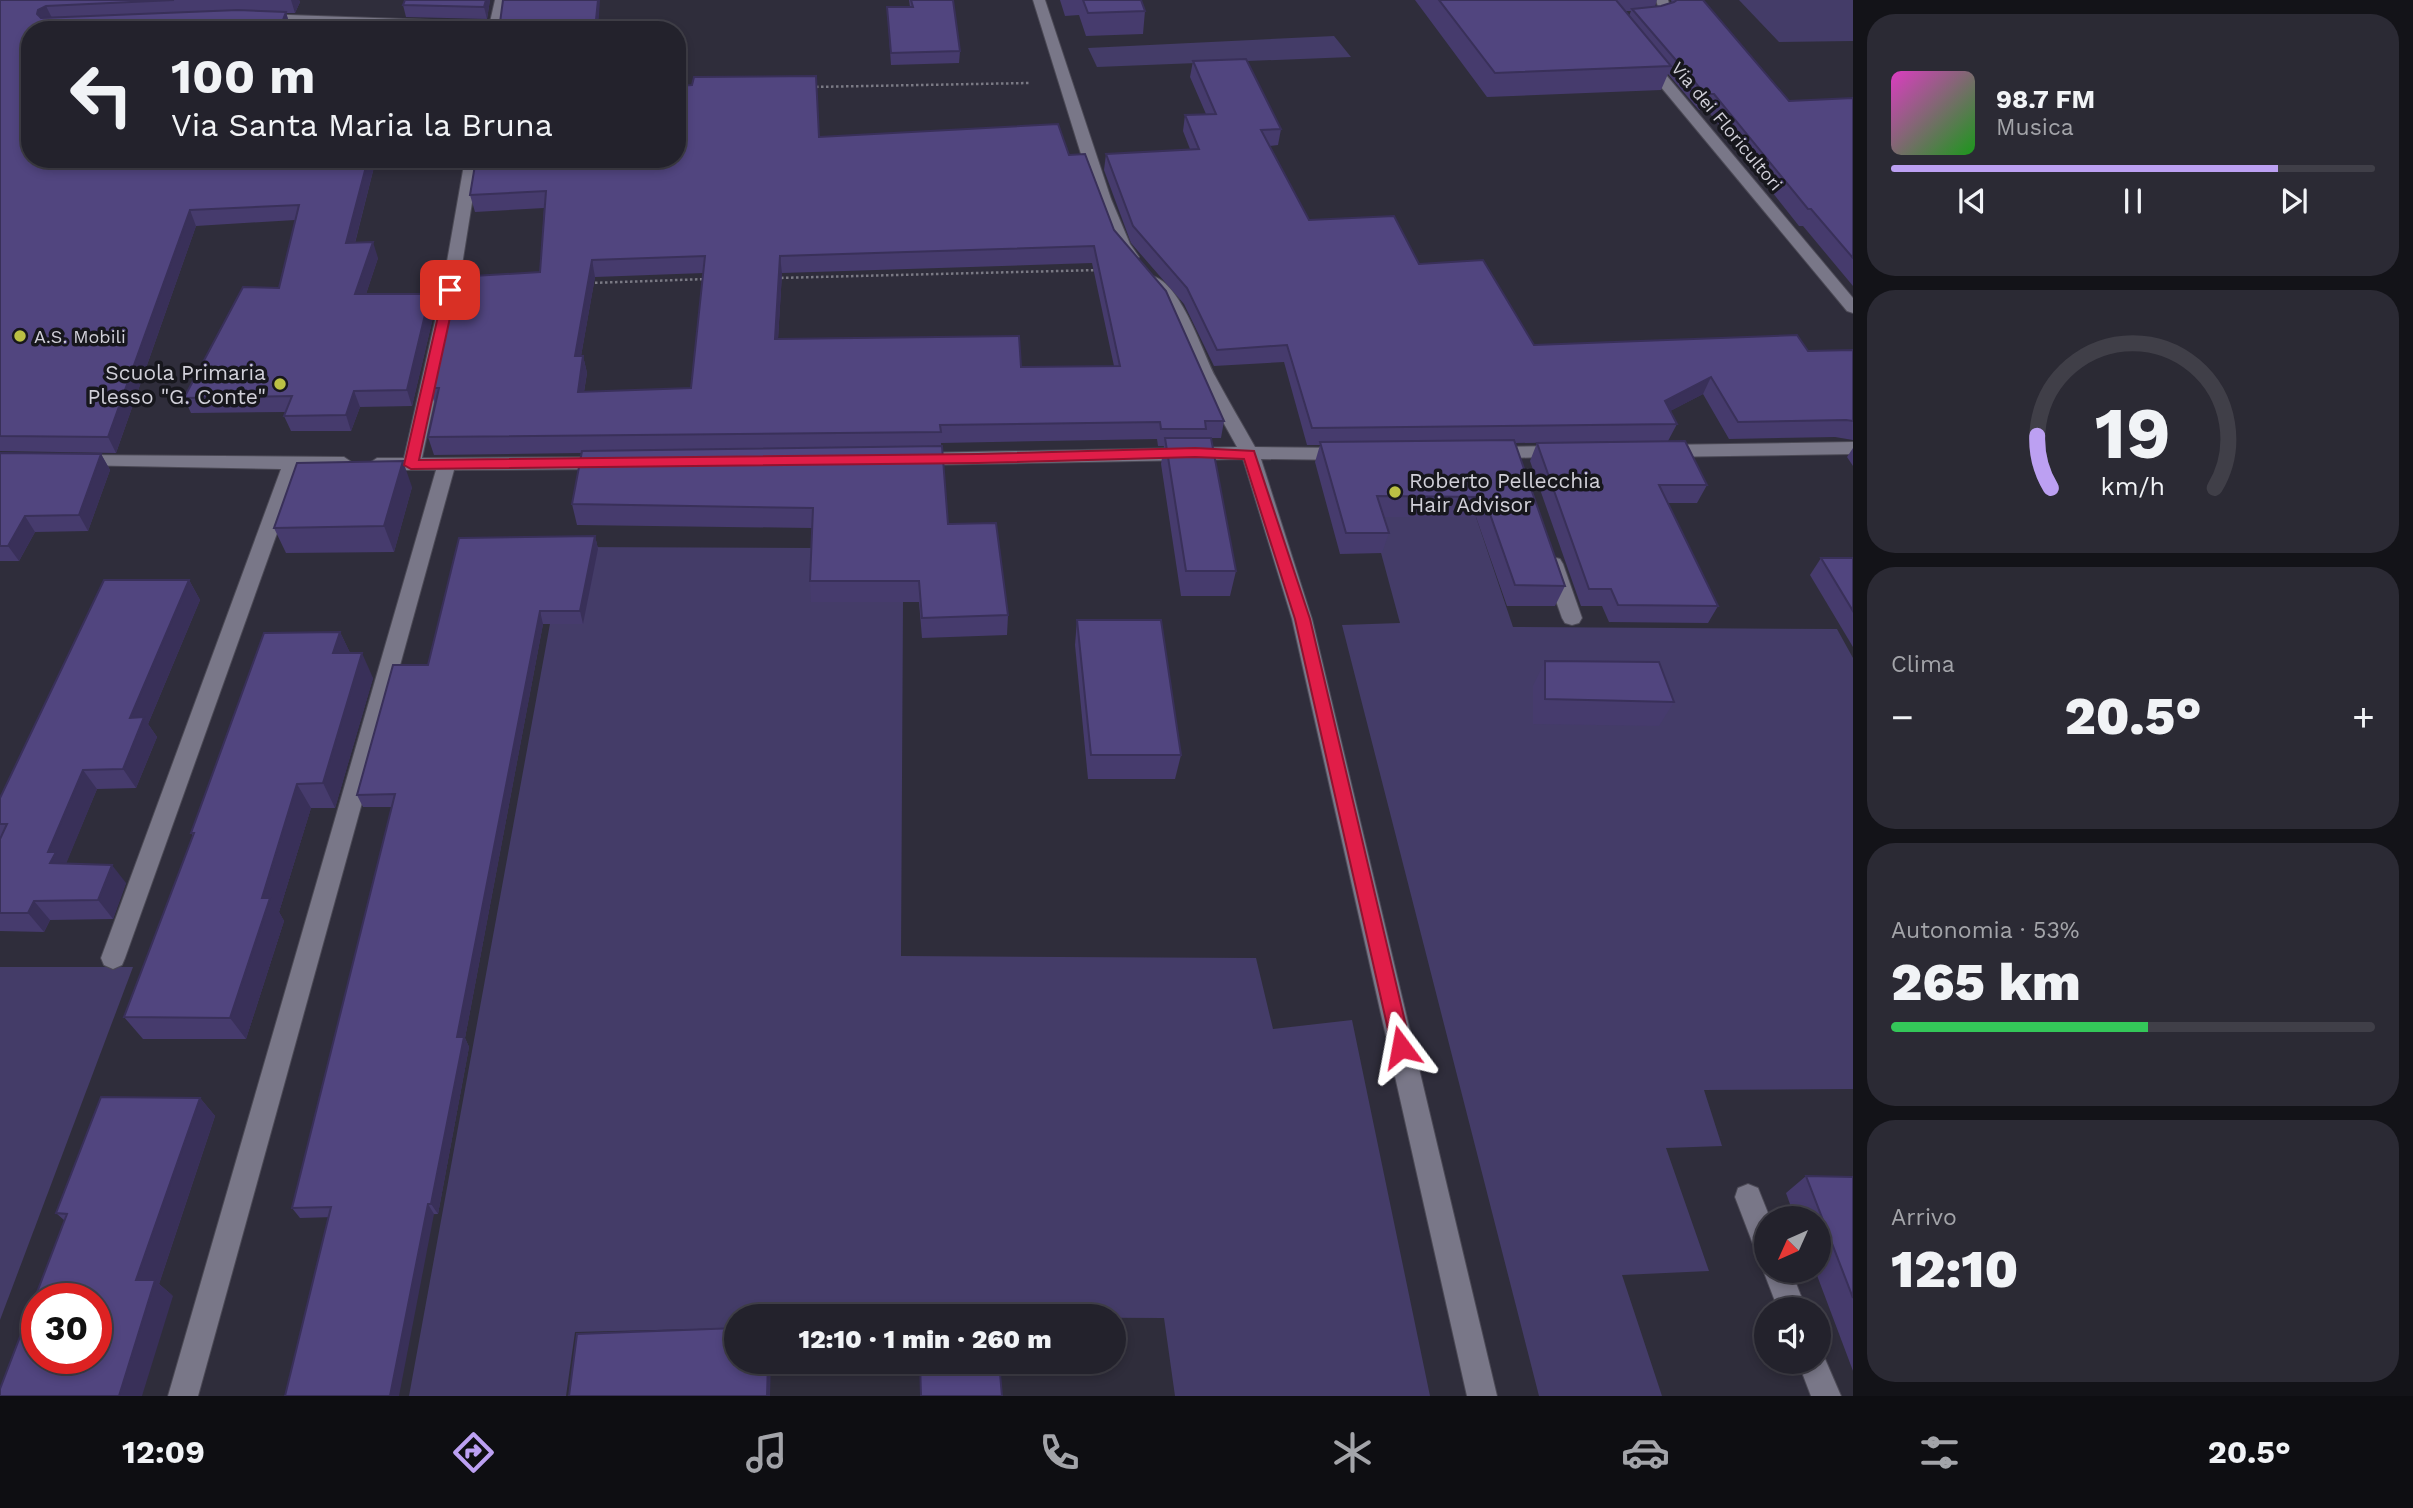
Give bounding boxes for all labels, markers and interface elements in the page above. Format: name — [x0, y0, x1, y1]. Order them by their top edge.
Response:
text: 100 m — [171, 47, 315, 105]
icon: left — [56, 49, 147, 140]
street label: Via dei Floricultori — [1667, 58, 1787, 194]
text: 98.7 FM — [1996, 84, 2095, 114]
text: Via Santa Maria la Bruna — [171, 106, 553, 144]
text: Musica — [1996, 114, 2074, 141]
icon: previous — [1953, 182, 1991, 220]
icon: pause — [2114, 182, 2152, 220]
icon: next — [2275, 182, 2313, 220]
pin — [420, 260, 480, 320]
icon: arrive — [431, 271, 469, 309]
place label: A.S. Mobili — [34, 326, 126, 347]
marker: A.S. Mobili — [12, 328, 28, 344]
place label: Scuola Primaria Plesso "G. Conte" — [87, 360, 266, 409]
marker: Scuola Primaria Plesso "G. Conte" — [272, 376, 288, 392]
text: 19 — [2095, 390, 2171, 476]
place label: Roberto Pellecchia Hair Advisor — [1409, 468, 1601, 517]
text: km/h — [2101, 471, 2165, 500]
marker: Roberto Pellecchia Hair Advisor — [1387, 484, 1403, 500]
text: Clima — [1891, 651, 1955, 678]
text: 20.5° — [2064, 686, 2202, 747]
text: − — [1891, 695, 1914, 739]
text: + — [2352, 695, 2375, 739]
text: Autonomia · 53% — [1891, 917, 2080, 944]
text: 265 km — [1891, 952, 2081, 1013]
position arrow — [1364, 1010, 1438, 1084]
text: Arrivo — [1891, 1204, 1957, 1231]
north arrow — [1754, 1206, 1830, 1283]
map controls — [1754, 1206, 1831, 1374]
text: 12:10 — [1891, 1239, 2018, 1300]
speed limit sign: 30 — [21, 1283, 112, 1374]
button: sound — [1754, 1297, 1831, 1374]
text: 12:10 · 1 min · 260 m — [798, 1324, 1052, 1354]
icon: directions — [449, 1428, 498, 1477]
icon: music — [742, 1428, 791, 1477]
icon: phone — [1035, 1428, 1084, 1477]
icon: climate — [1328, 1428, 1377, 1477]
icon: car — [1621, 1428, 1670, 1477]
icon: filters — [1915, 1428, 1964, 1477]
text: 12:09 — [122, 1433, 205, 1471]
text: 20.5° — [2208, 1433, 2291, 1471]

